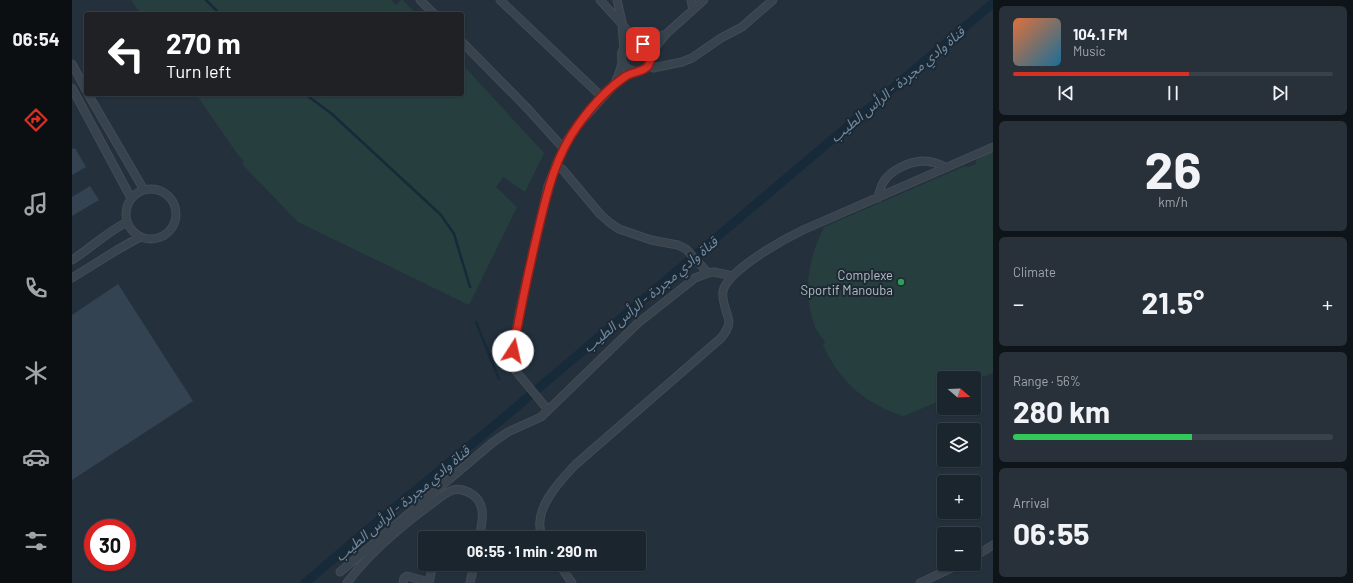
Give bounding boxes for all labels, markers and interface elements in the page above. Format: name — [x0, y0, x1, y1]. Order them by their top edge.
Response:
water label: قناة وادي مجردة - الرأس الطيب — [826, 22, 970, 148]
text: 104.1 FM — [1073, 25, 1127, 43]
text: 270 m — [166, 26, 241, 60]
pin — [626, 27, 660, 61]
text: 06:54 — [12, 28, 60, 50]
icon: left — [100, 28, 152, 80]
icon: arrive — [632, 33, 654, 55]
text: Music — [1073, 43, 1106, 59]
text: Turn left — [166, 60, 232, 82]
icon: previous — [1055, 82, 1077, 104]
icon: pause — [1162, 82, 1184, 104]
icon: next — [1269, 82, 1291, 104]
icon: directions — [22, 106, 50, 134]
text: 26 — [1144, 137, 1202, 199]
icon: music — [22, 190, 50, 218]
text: km/h — [1158, 194, 1188, 210]
water label: قناة وادي مجردة - الرأس الطيب — [579, 232, 723, 358]
text: Climate — [1013, 264, 1056, 280]
place label: Complexe Sportif Manouba — [800, 267, 893, 298]
icon: phone — [22, 274, 50, 302]
marker: Complexe Sportif Manouba — [896, 277, 906, 287]
text: 21.5° — [1142, 284, 1204, 320]
text: − — [1013, 290, 1024, 316]
text: + — [1322, 290, 1333, 316]
position arrow — [492, 330, 534, 372]
icon: climate — [22, 359, 50, 387]
north arrow — [937, 371, 981, 415]
map controls — [937, 371, 981, 571]
text: Range · 56% — [1013, 373, 1081, 389]
text: 280 km — [1013, 393, 1110, 429]
button: layers — [937, 423, 981, 467]
water label: قناة وادي مجردة - الرأس الطيب — [331, 441, 475, 567]
icon: car — [22, 443, 50, 471]
button: + — [937, 475, 981, 519]
text: Arrival — [1013, 495, 1049, 511]
text: 06:55 — [1013, 515, 1089, 551]
speed limit sign: 30 — [84, 519, 136, 571]
icon: filters — [22, 527, 50, 555]
button: − — [937, 527, 981, 571]
text: 06:55 · 1 min · 290 m — [467, 542, 597, 560]

